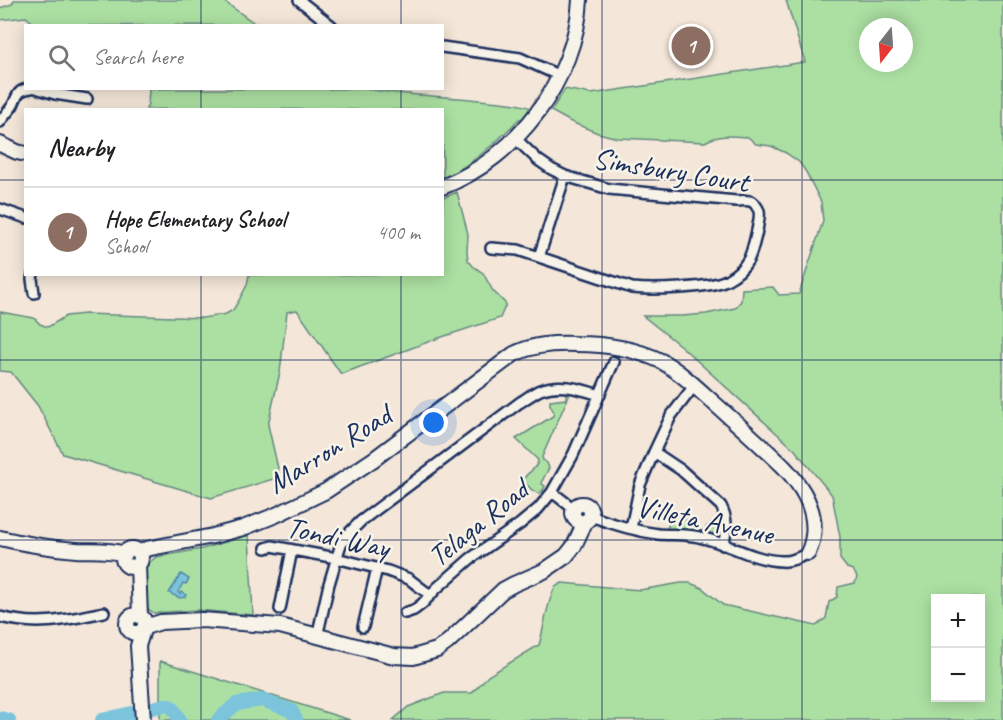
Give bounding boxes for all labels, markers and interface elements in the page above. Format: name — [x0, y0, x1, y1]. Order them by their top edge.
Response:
north arrow — [859, 18, 913, 72]
search box — [24, 24, 444, 90]
pin: 1 — [672, 24, 710, 68]
icon: search — [45, 41, 78, 74]
text: Search here — [93, 43, 183, 71]
text: Nearby — [48, 131, 113, 164]
street label: Simsbury Court — [591, 139, 754, 202]
text: Hope Elementary School — [105, 206, 285, 234]
text: 1 — [63, 220, 72, 245]
text: 400 m — [377, 220, 420, 245]
text: School — [105, 234, 148, 259]
street label: Marron Road — [260, 394, 402, 502]
your location — [419, 408, 448, 437]
street label: Telaga Road — [420, 468, 539, 575]
street label: Villeta Avenue — [633, 487, 779, 553]
street label: Tondi Way — [283, 508, 395, 567]
map controls — [931, 594, 985, 702]
button: + — [931, 594, 985, 648]
button: − — [931, 648, 985, 702]

